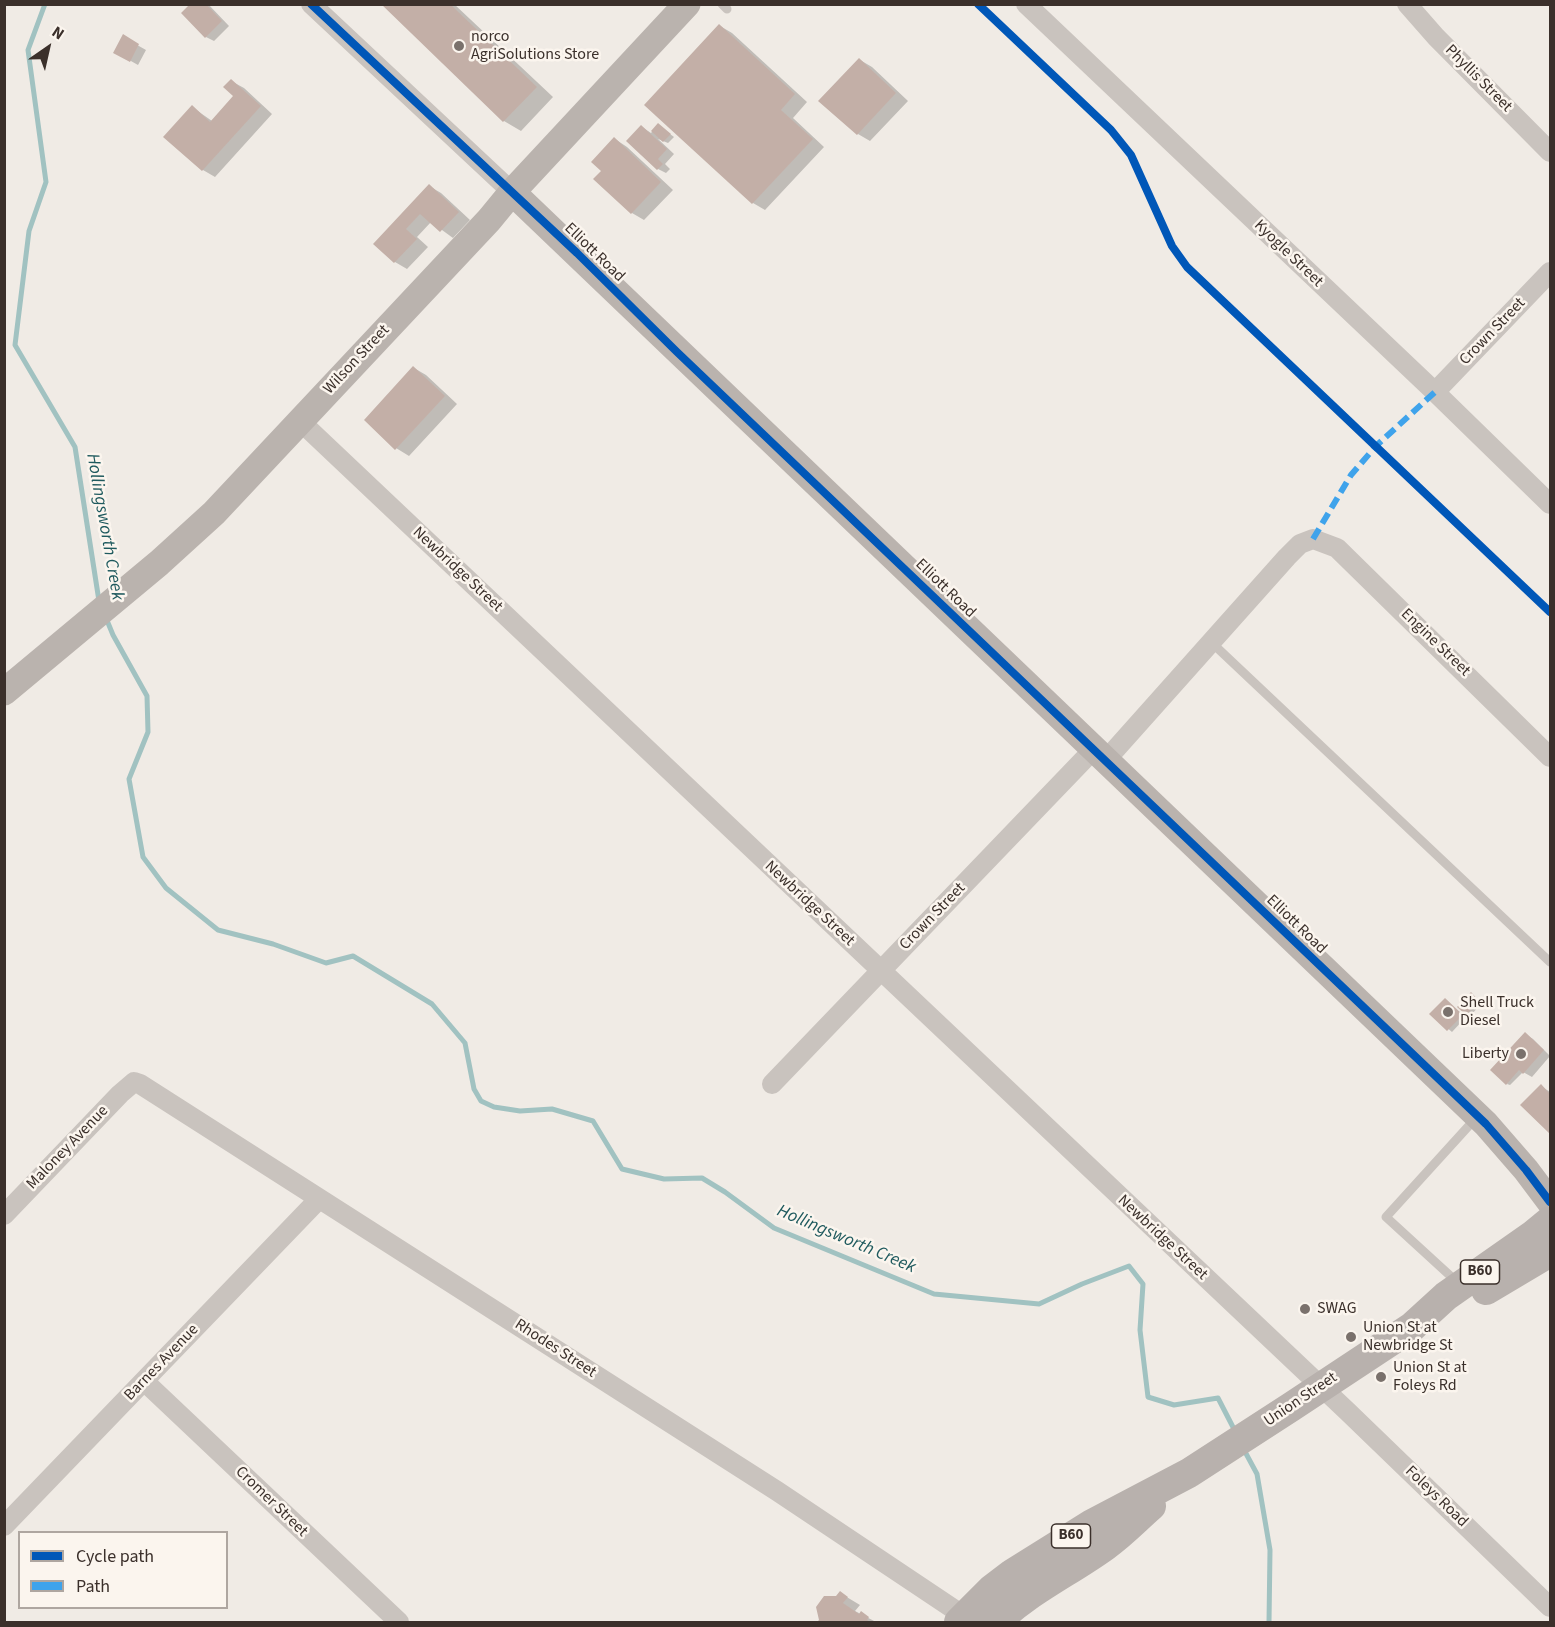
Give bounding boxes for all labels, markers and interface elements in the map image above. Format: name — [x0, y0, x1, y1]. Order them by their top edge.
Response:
north arrow — [18, 18, 78, 78]
text: N — [47, 21, 69, 45]
place label: norco AgriSolutions Store — [471, 27, 599, 65]
marker: norco AgriSolutions Store — [452, 39, 466, 53]
street label: Phyllis Street — [1440, 41, 1516, 117]
street label: Kyogle Street — [1250, 216, 1326, 292]
street label: Elliott Road — [560, 219, 628, 287]
street label: Crown Street — [1456, 294, 1530, 370]
street label: Wilson Street — [320, 321, 394, 399]
water label: Hollingsworth Creek — [80, 452, 128, 602]
street label: Newbridge Street — [408, 523, 506, 617]
street label: Elliott Road — [911, 555, 979, 623]
street label: Engine Street — [1396, 605, 1474, 681]
street label: Newbridge Street — [760, 857, 858, 951]
street label: Crown Street — [896, 879, 970, 955]
street label: Elliott Road — [1262, 891, 1330, 959]
place label: Shell Truck Diesel — [1460, 993, 1534, 1031]
marker: Shell Truck Diesel — [1441, 1005, 1455, 1019]
place label: Liberty — [1462, 1044, 1509, 1064]
marker: Liberty — [1514, 1047, 1528, 1061]
street label: Maloney Avenue — [23, 1102, 113, 1194]
street label: Newbridge Street — [1113, 1191, 1211, 1285]
water label: Hollingsworth Creek — [773, 1201, 919, 1279]
road number: B60 — [1460, 1260, 1500, 1284]
place label: SWAG — [1317, 1299, 1357, 1319]
marker: SWAG — [1298, 1302, 1312, 1316]
street label: Rhodes Street — [511, 1316, 599, 1382]
place label: Union St at Newbridge St — [1363, 1318, 1453, 1356]
street label: Barnes Avenue — [121, 1321, 203, 1405]
marker: Union St at Newbridge St — [1344, 1330, 1358, 1344]
place label: Union St at Foleys Rd — [1393, 1358, 1467, 1396]
street label: Union Street — [1261, 1369, 1341, 1431]
marker: Union St at Foleys Rd — [1374, 1370, 1388, 1384]
street label: Foleys Road — [1400, 1462, 1472, 1532]
street label: Cromer Street — [231, 1463, 311, 1541]
road number: B60 — [1052, 1524, 1090, 1548]
legend — [18, 1531, 228, 1609]
text: Cycle path — [76, 1544, 154, 1569]
text: Path — [76, 1574, 110, 1599]

